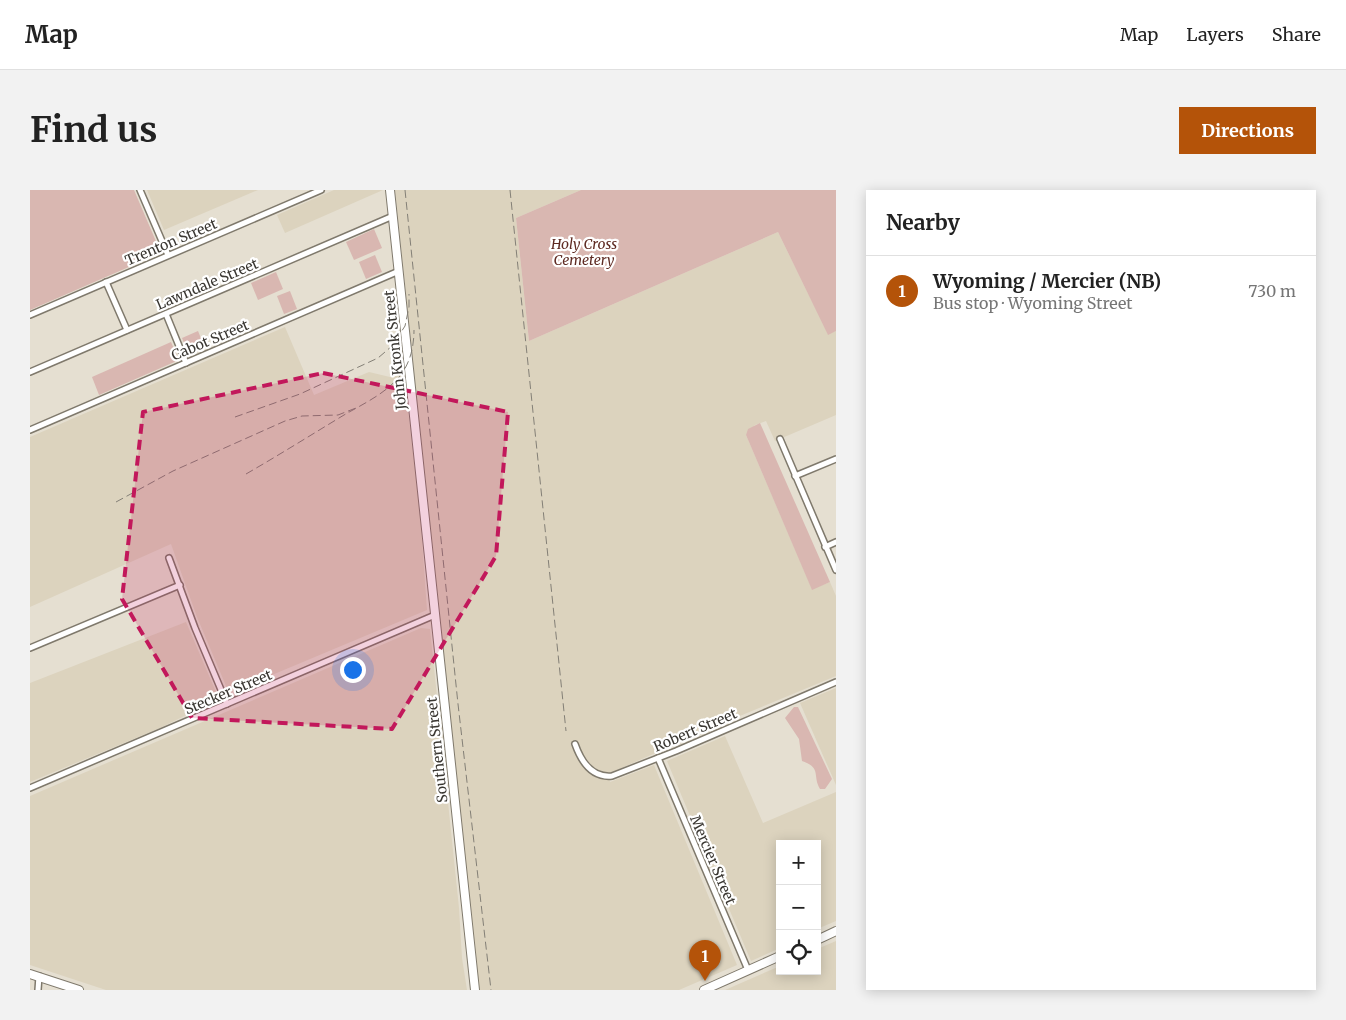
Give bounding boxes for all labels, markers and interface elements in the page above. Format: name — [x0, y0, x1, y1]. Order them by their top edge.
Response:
text: Map — [25, 19, 78, 50]
text: Map — [1120, 23, 1158, 46]
text: Layers — [1186, 23, 1244, 46]
text: Share — [1272, 23, 1321, 46]
button: Directions — [1179, 107, 1316, 154]
text: Find us — [30, 108, 157, 152]
text: Nearby — [886, 209, 960, 236]
street label: Trenton Street — [122, 214, 220, 269]
park label: Holy Cross Cemetery — [550, 235, 617, 269]
street label: Lawndale Street — [153, 254, 261, 314]
text: Wyoming / Mercier (NB) — [933, 269, 1161, 293]
text: 1 — [898, 281, 906, 301]
text: 730 m — [1248, 281, 1296, 301]
street label: John Kronk Street — [380, 289, 410, 412]
text: Bus stop · Wyoming Street — [933, 293, 1133, 313]
street label: Cabot Street — [169, 315, 252, 364]
your location — [340, 657, 366, 683]
street label: Stecker Street — [182, 665, 275, 719]
street label: Southern Street — [422, 696, 451, 804]
street label: Robert Street — [651, 704, 740, 756]
street label: Mercier Street — [686, 813, 740, 908]
map controls — [776, 840, 821, 975]
button: + — [776, 840, 821, 885]
button: − — [776, 885, 821, 930]
button: locate — [776, 930, 821, 975]
pin: 1 — [689, 940, 721, 981]

